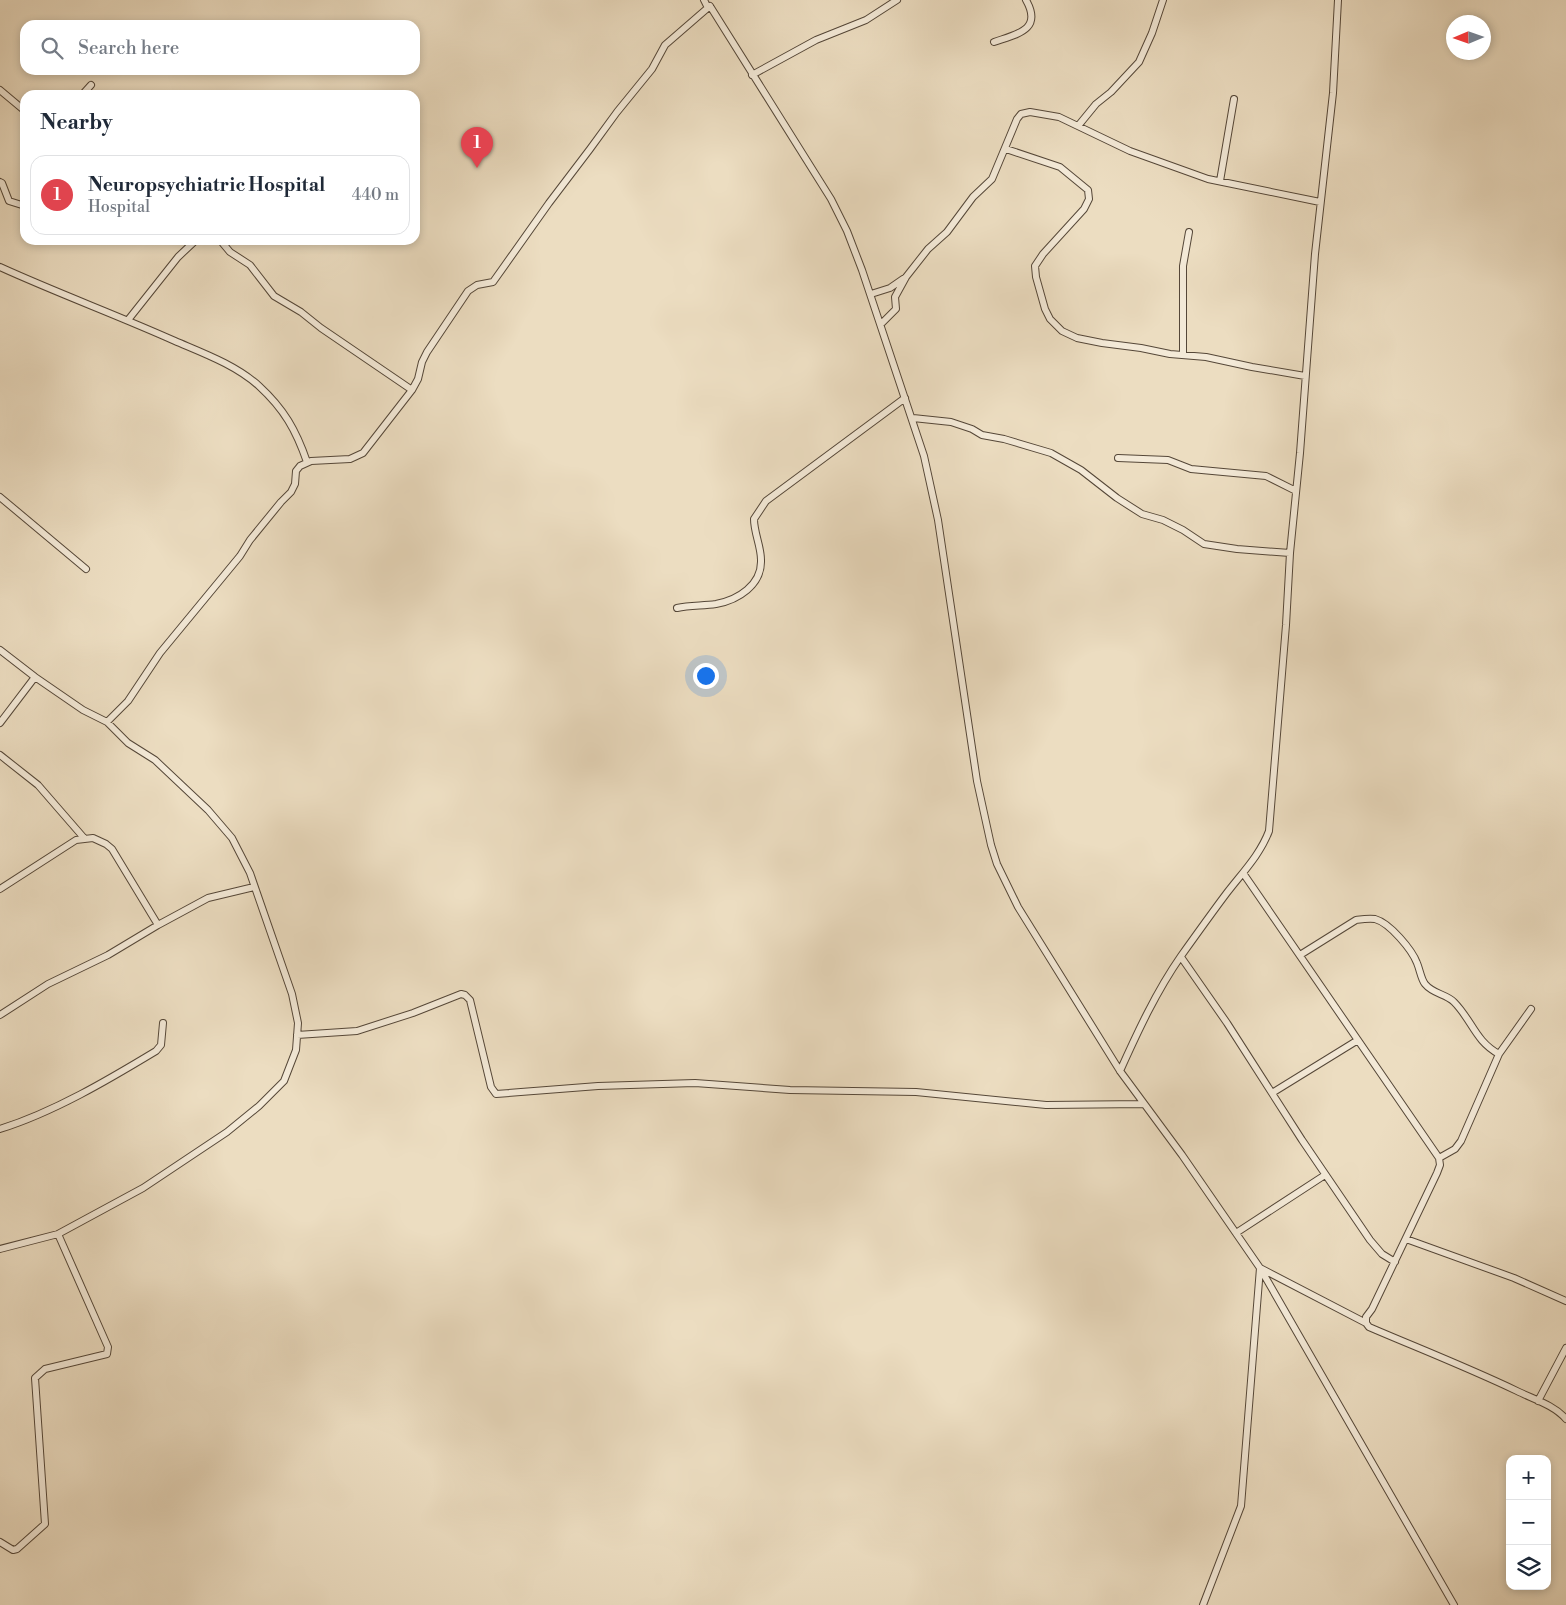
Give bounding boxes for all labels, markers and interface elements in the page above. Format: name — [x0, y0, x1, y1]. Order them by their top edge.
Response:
north arrow — [1446, 15, 1491, 60]
search box — [20, 20, 420, 75]
icon: search — [38, 34, 66, 62]
text: Search here — [78, 36, 179, 60]
text: Nearby — [40, 110, 113, 136]
pin: 1 — [461, 127, 493, 168]
text: Neuropsychiatric Hospital — [88, 173, 325, 197]
text: 1 — [53, 185, 61, 205]
text: 440 m — [352, 185, 399, 205]
text: Hospital — [88, 197, 150, 217]
your location — [693, 663, 719, 689]
map controls — [1506, 1455, 1551, 1590]
button: + — [1506, 1455, 1551, 1500]
button: − — [1506, 1500, 1551, 1545]
button: layers — [1506, 1545, 1551, 1590]

